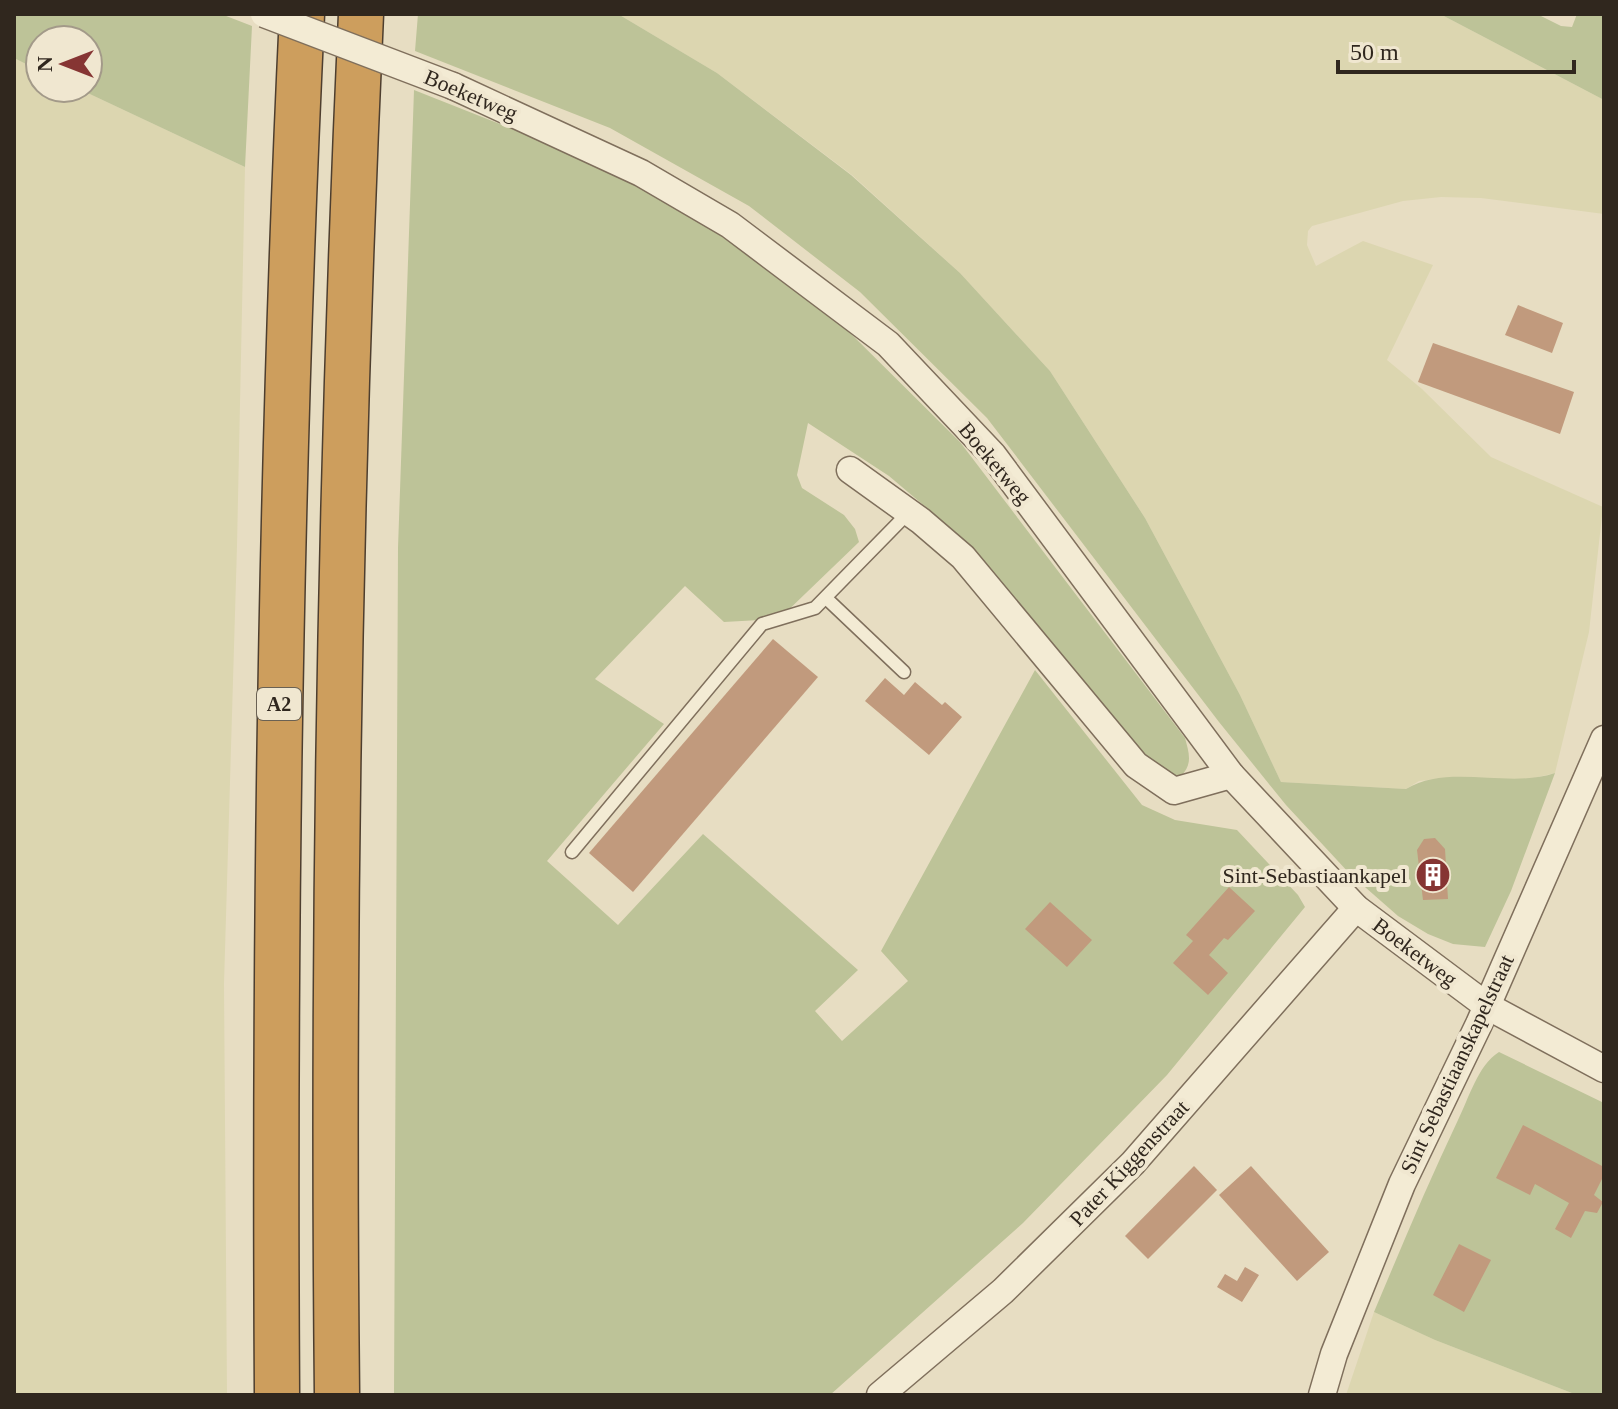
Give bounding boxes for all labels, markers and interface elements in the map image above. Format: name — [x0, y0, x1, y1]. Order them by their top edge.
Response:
north arrow — [24, 24, 104, 104]
scale bar — [1338, 24, 1574, 74]
text: 50 m — [1350, 39, 1399, 65]
text: N — [32, 56, 57, 72]
street label: Boeketweg — [421, 64, 521, 126]
street label: Boeketweg — [954, 417, 1036, 509]
road number: A2 — [257, 688, 301, 720]
building icon: Sint-Sebastiaankapel — [1414, 856, 1452, 894]
place label: Sint-Sebastiaankapel — [1222, 863, 1407, 888]
street label: Boeketweg — [1368, 912, 1462, 992]
street label: Sint Sebastiaanskapelstraat — [1395, 950, 1519, 1178]
street label: Pater Kiggenstraat — [1064, 1095, 1194, 1231]

